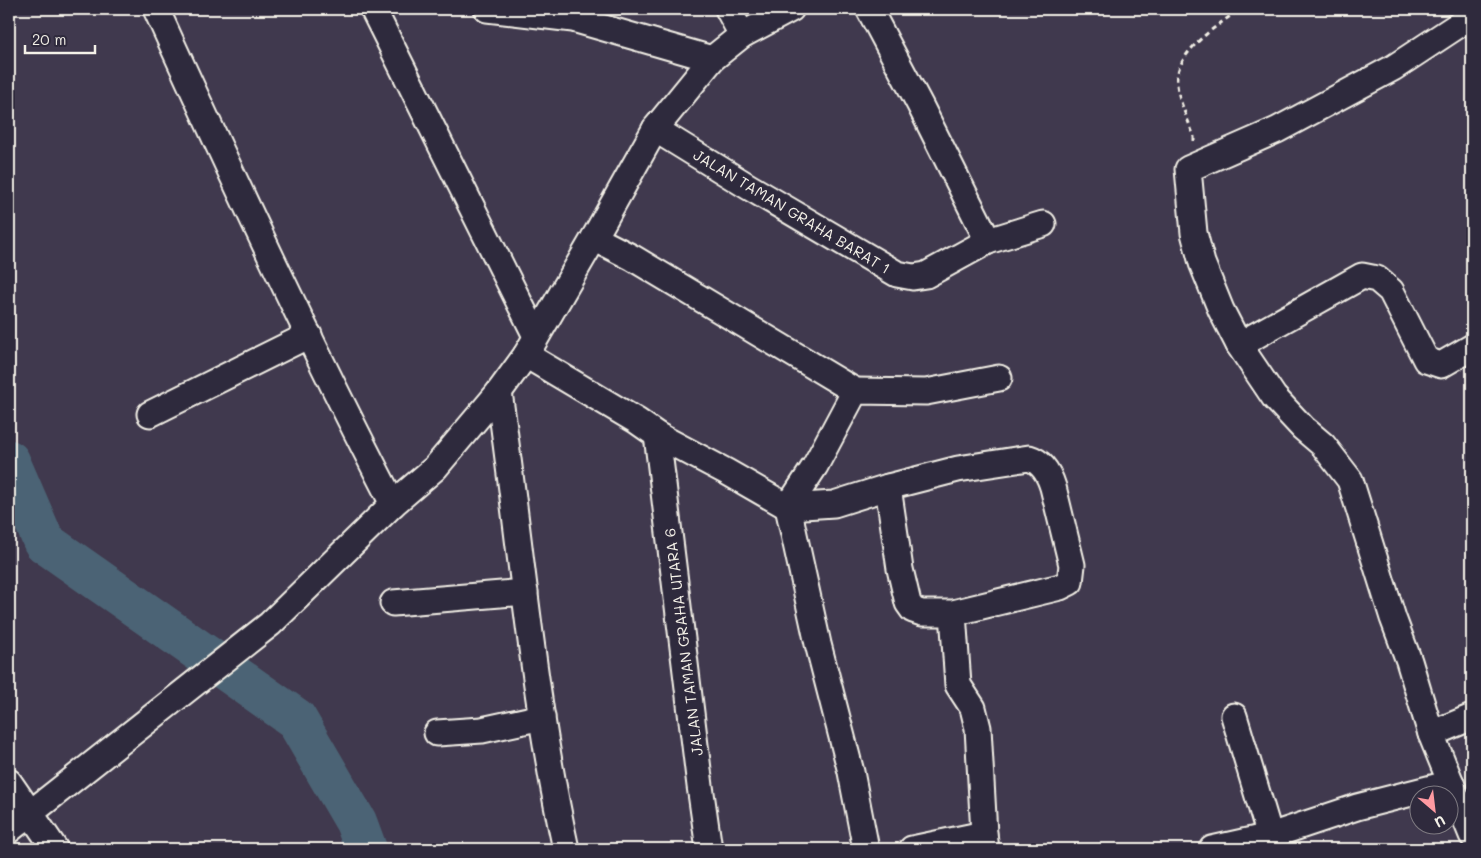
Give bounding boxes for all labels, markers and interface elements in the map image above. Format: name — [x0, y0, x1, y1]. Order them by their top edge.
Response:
scale bar — [25, 22, 95, 54]
text: 20 m — [32, 29, 66, 49]
street label: JALAN TAMAN GRAHA BARAT 1 — [690, 144, 894, 278]
street label: JALAN TAMAN GRAHA UTARA 6 — [659, 527, 707, 757]
north arrow — [1408, 786, 1458, 836]
text: U — [1432, 811, 1449, 833]

